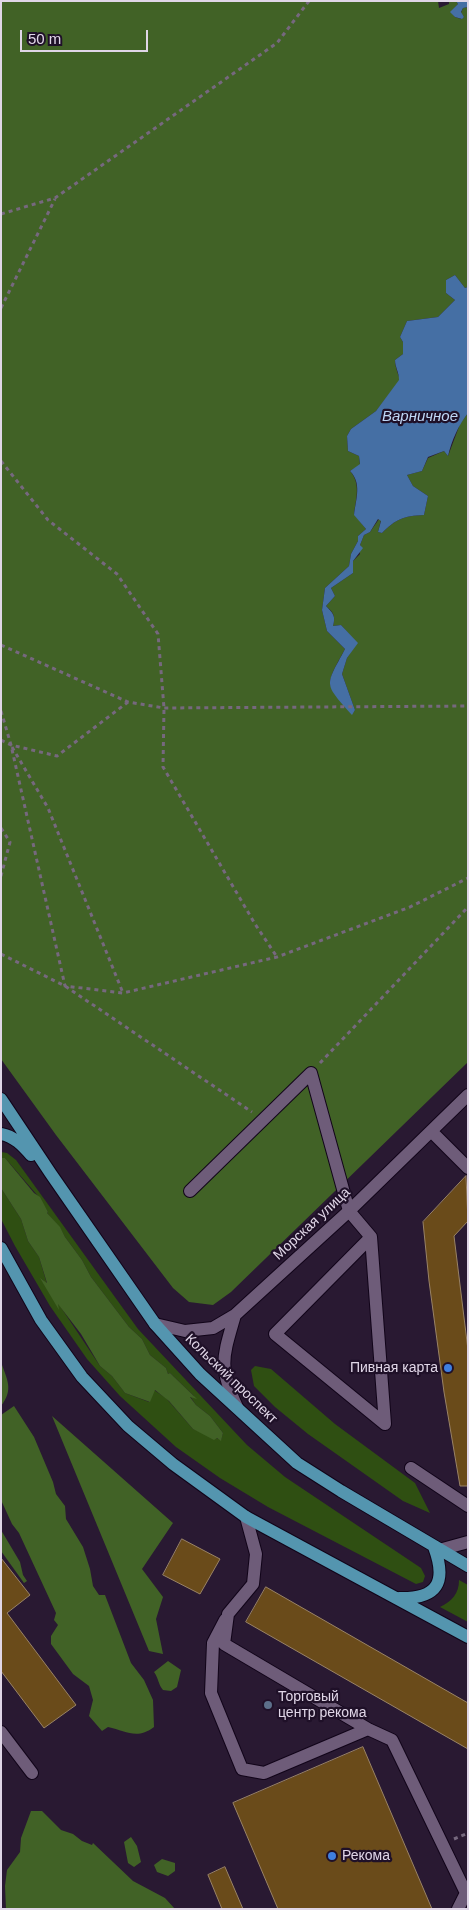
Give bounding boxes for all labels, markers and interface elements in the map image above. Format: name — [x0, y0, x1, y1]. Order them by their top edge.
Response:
scale bar — [22, 20, 150, 52]
text: 50 m — [28, 30, 61, 47]
water label: Варничное — [382, 408, 458, 426]
street label: Морская улица — [270, 1184, 354, 1264]
street label: Кольский проспект — [181, 1331, 281, 1427]
place label: Пивная карта — [350, 1360, 438, 1376]
marker: Пивная карта — [442, 1362, 454, 1374]
place label: Торговый центр рекома — [278, 1689, 367, 1721]
marker: Торговый центр рекома — [262, 1699, 274, 1711]
place label: Рекома — [342, 1848, 390, 1864]
marker: Рекома — [326, 1850, 338, 1862]

